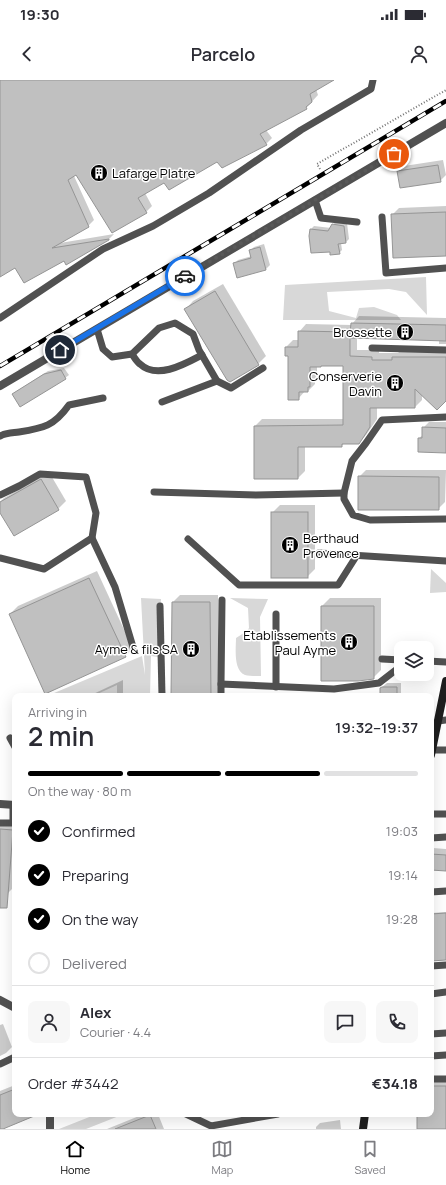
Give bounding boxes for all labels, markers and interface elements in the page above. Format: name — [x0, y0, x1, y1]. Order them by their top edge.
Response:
text: 19:30 — [20, 4, 60, 25]
text: Parcelo — [191, 42, 255, 66]
icon: back — [16, 43, 38, 65]
icon: person — [408, 43, 430, 65]
pin — [377, 137, 411, 171]
icon: bag — [383, 143, 405, 165]
building icon: Lafarge Platre — [89, 163, 109, 183]
place label: Lafarge Platre — [112, 164, 196, 182]
courier — [165, 256, 205, 296]
icon: car — [174, 265, 196, 287]
building icon: Brossette — [395, 322, 415, 342]
place label: Brossette — [333, 323, 392, 341]
pin — [43, 333, 77, 367]
icon: home — [49, 339, 71, 361]
place label: Conserverie Davin — [309, 367, 382, 400]
building icon: Conserverie Davin — [385, 373, 405, 393]
place label: Berthaud Provence — [303, 529, 359, 562]
building icon: Berthaud Provence — [280, 535, 300, 555]
place label: Etablissements Paul Ayme — [243, 626, 336, 659]
building icon: Etablissements Paul Ayme — [339, 632, 359, 652]
building icon: Ayme & fils SA — [181, 639, 201, 659]
place label: Ayme & fils SA — [95, 640, 178, 658]
map controls — [394, 641, 434, 681]
button: layers — [394, 641, 434, 681]
text: Arriving in — [28, 703, 87, 721]
text: 19:32–19:37 — [335, 717, 418, 738]
text: 2 min — [28, 718, 94, 754]
text: On the way · 80 m — [28, 782, 131, 800]
icon: check — [28, 820, 50, 842]
text: Confirmed — [62, 821, 135, 842]
text: 19:03 — [386, 822, 418, 840]
icon: check — [28, 864, 50, 886]
text: Preparing — [62, 865, 129, 886]
text: 19:14 — [388, 866, 418, 884]
icon: check — [28, 908, 50, 930]
text: On the way — [62, 909, 138, 930]
text: 19:28 — [386, 910, 418, 928]
text: Delivered — [62, 953, 127, 974]
button: person — [28, 1001, 70, 1043]
button: chat — [324, 1001, 366, 1043]
button: phone — [376, 1001, 418, 1043]
text: Alex — [80, 1002, 111, 1023]
text: Courier · 4.4 — [80, 1023, 151, 1041]
text: Order #3442 — [28, 1073, 119, 1094]
text: €34.18 — [372, 1073, 418, 1094]
tab: Home — [61, 1138, 90, 1177]
tab: Map — [211, 1138, 233, 1177]
tab: Saved — [354, 1138, 385, 1177]

